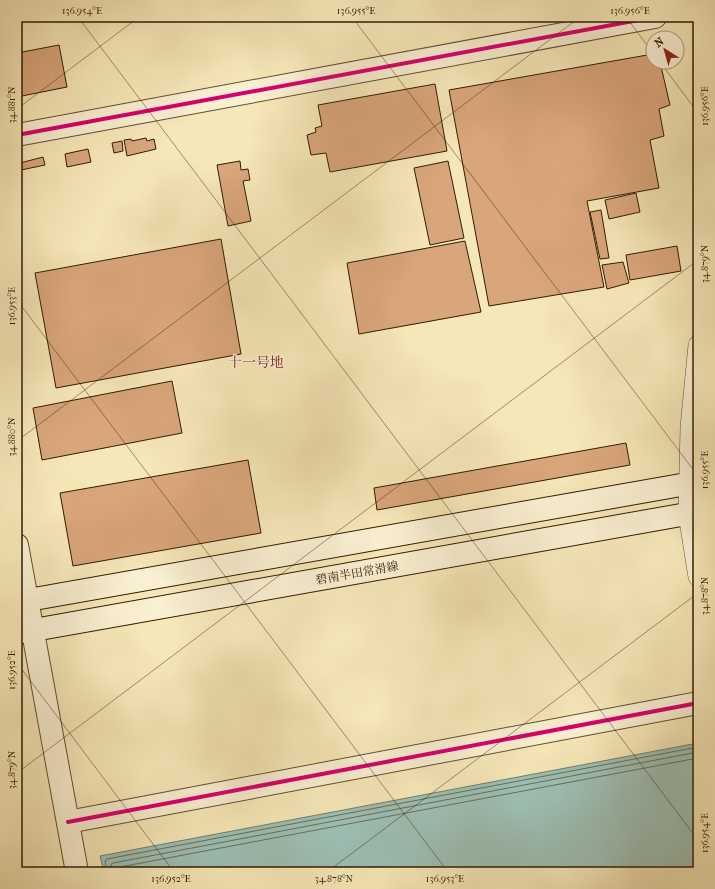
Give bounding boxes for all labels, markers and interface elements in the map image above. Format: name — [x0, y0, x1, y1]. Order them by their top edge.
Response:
text: 136.954°E — [62, 5, 102, 17]
text: 136.955°E — [337, 5, 375, 17]
text: 136.956°E — [610, 5, 650, 17]
north arrow — [645, 30, 685, 70]
text: N — [652, 34, 667, 50]
text: 34.881°N — [6, 86, 18, 124]
text: 136.956°E — [699, 86, 711, 126]
text: 34.879°N — [699, 244, 711, 283]
text: 136.953°E — [6, 287, 18, 325]
district label: 十一号地 — [228, 354, 284, 371]
text: 34.880°N — [6, 417, 18, 457]
text: 136.955°E — [699, 451, 711, 489]
street label: 碧南半田常滑線 — [314, 559, 400, 587]
text: 34.878°N — [699, 576, 711, 615]
text: 136.952°E — [6, 650, 18, 690]
text: 34.879°N — [6, 750, 18, 789]
text: 136.954°E — [699, 813, 711, 853]
text: 136.952°E — [151, 873, 191, 885]
text: 34.878°N — [315, 873, 354, 885]
text: 136.953°E — [426, 873, 464, 885]

